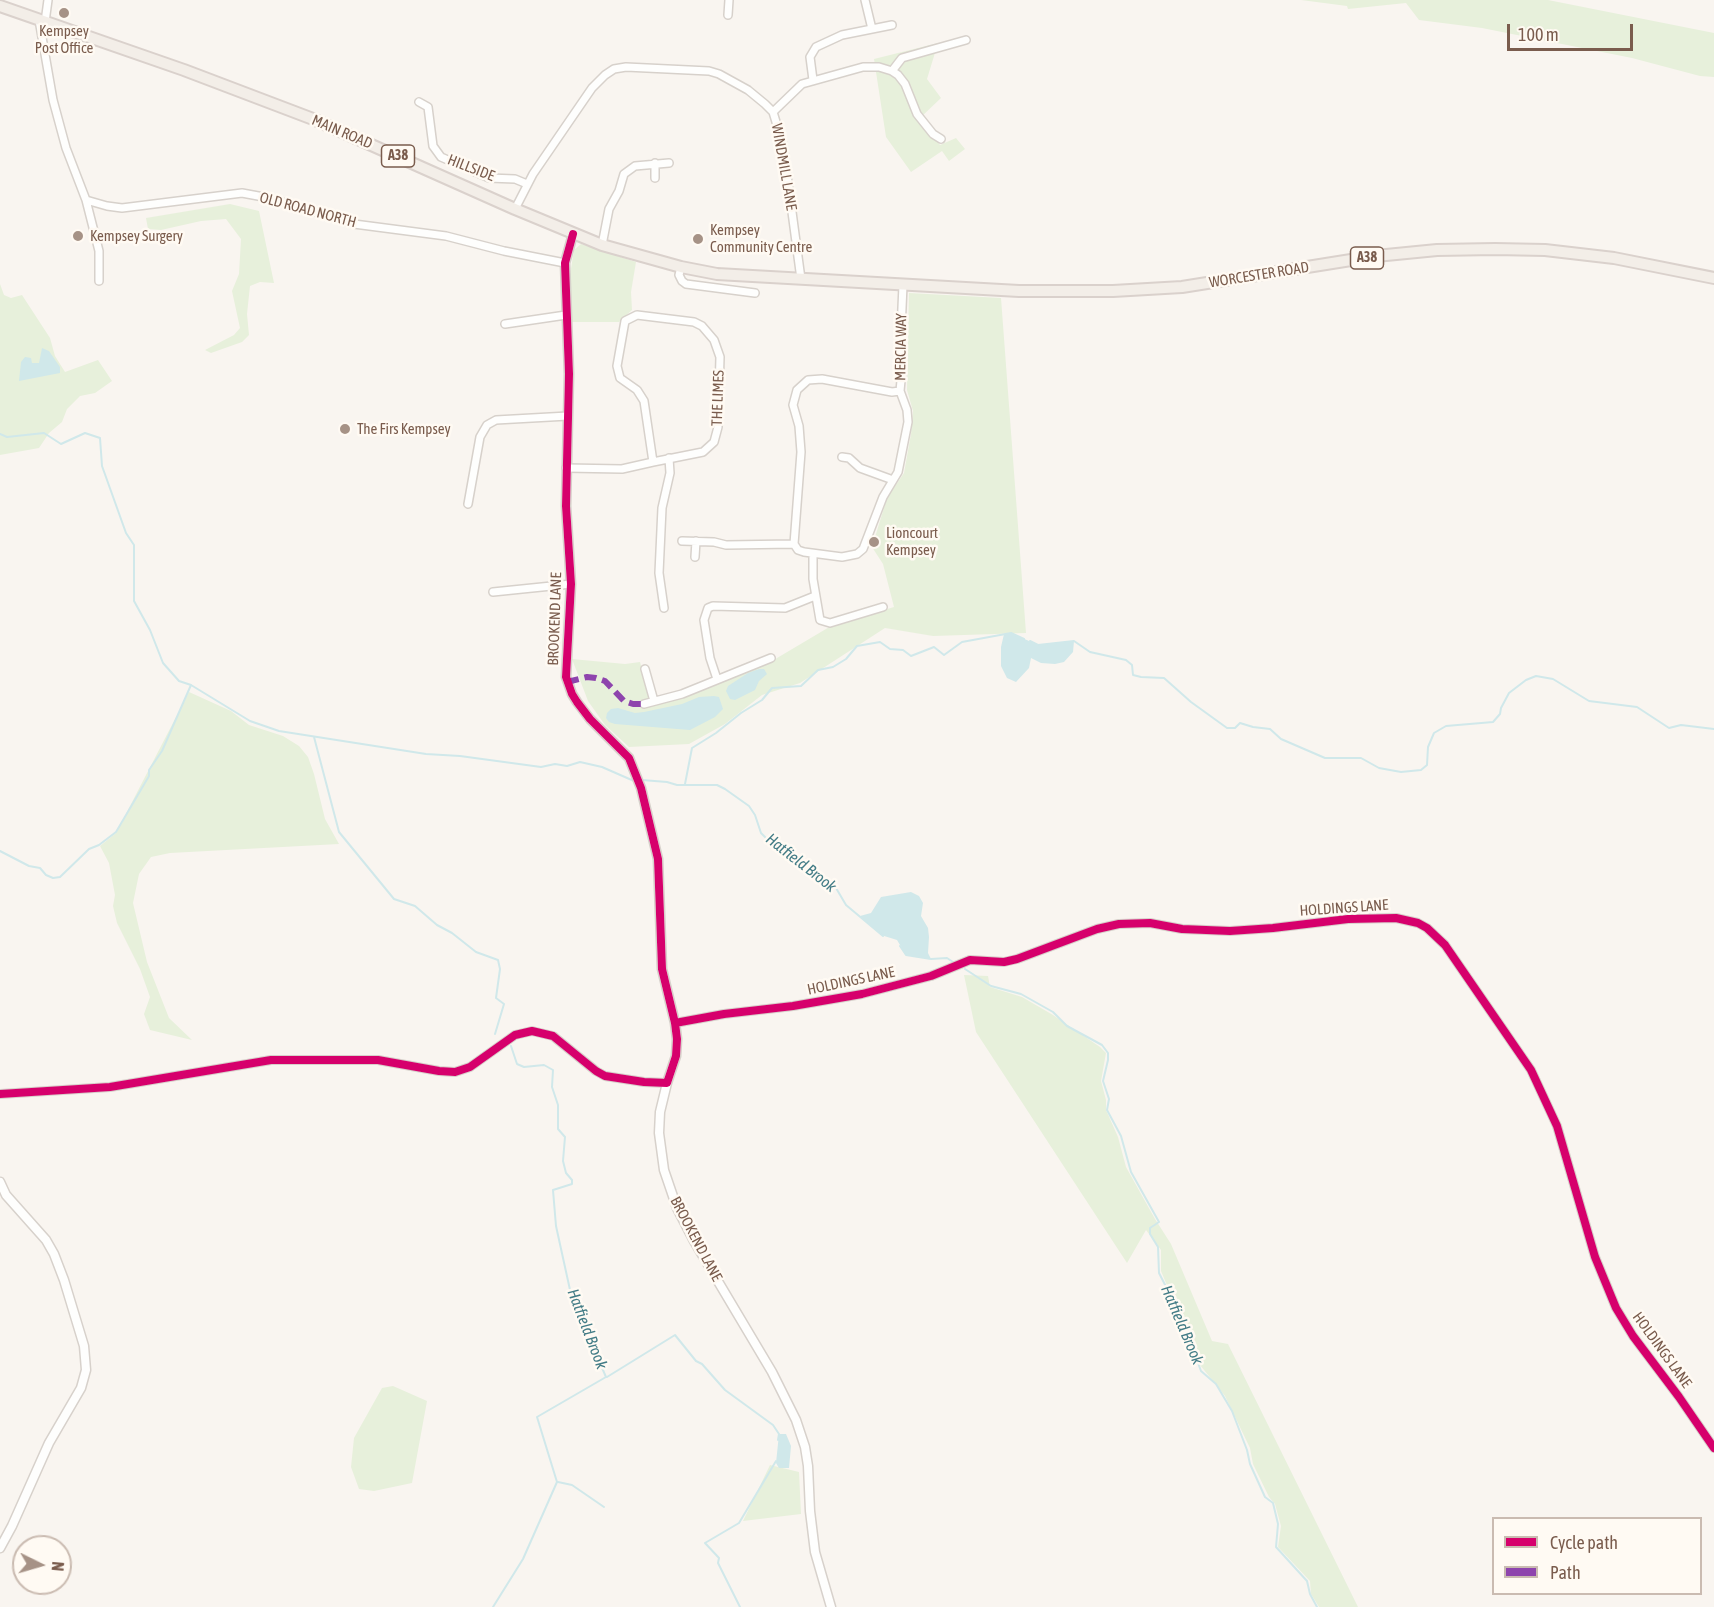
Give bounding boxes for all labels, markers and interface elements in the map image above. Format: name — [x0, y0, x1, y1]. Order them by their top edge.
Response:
marker: Kempsey Post Office — [57, 6, 71, 20]
scale bar — [1510, 12, 1636, 50]
place label: Kempsey Post Office — [35, 22, 93, 57]
text: 100 m — [1518, 24, 1559, 45]
street label: MAIN ROAD — [309, 111, 375, 153]
street label: WINDMILL LANE — [768, 122, 800, 212]
road number: A38 — [382, 145, 414, 167]
street label: HILLSIDE — [445, 151, 497, 185]
street label: OLD ROAD NORTH — [258, 188, 358, 232]
place label: Kempsey Community Centre — [710, 221, 812, 256]
place label: Kempsey Surgery — [90, 227, 183, 245]
marker: Kempsey Surgery — [71, 229, 85, 243]
marker: Kempsey Community Centre — [691, 232, 705, 246]
road number: A38 — [1350, 247, 1384, 269]
street label: WORCESTER ROAD — [1208, 258, 1310, 292]
street label: MERCIA WAY — [891, 313, 911, 381]
street label: THE LIMES — [708, 370, 728, 426]
place label: The Firs Kempsey — [357, 420, 451, 438]
marker: The Firs Kempsey — [338, 422, 352, 436]
place label: Lioncourt Kempsey — [886, 524, 938, 559]
marker: Lioncourt Kempsey — [867, 535, 881, 549]
street label: BROOKEND LANE — [544, 572, 566, 666]
water label: Hatfield Brook — [762, 829, 840, 897]
street label: HOLDINGS LANE — [1299, 896, 1389, 920]
street label: HOLDINGS LANE — [806, 963, 896, 999]
street label: BROOKEND LANE — [666, 1194, 726, 1284]
water label: Hatfield Brook — [1157, 1282, 1207, 1368]
water label: Hatfield Brook — [563, 1286, 611, 1372]
street label: HOLDINGS LANE — [1629, 1309, 1695, 1391]
legend — [1492, 1517, 1702, 1595]
text: Cycle path — [1550, 1532, 1618, 1553]
north arrow — [12, 1535, 72, 1595]
text: N — [49, 1561, 67, 1572]
text: Path — [1550, 1562, 1581, 1583]

